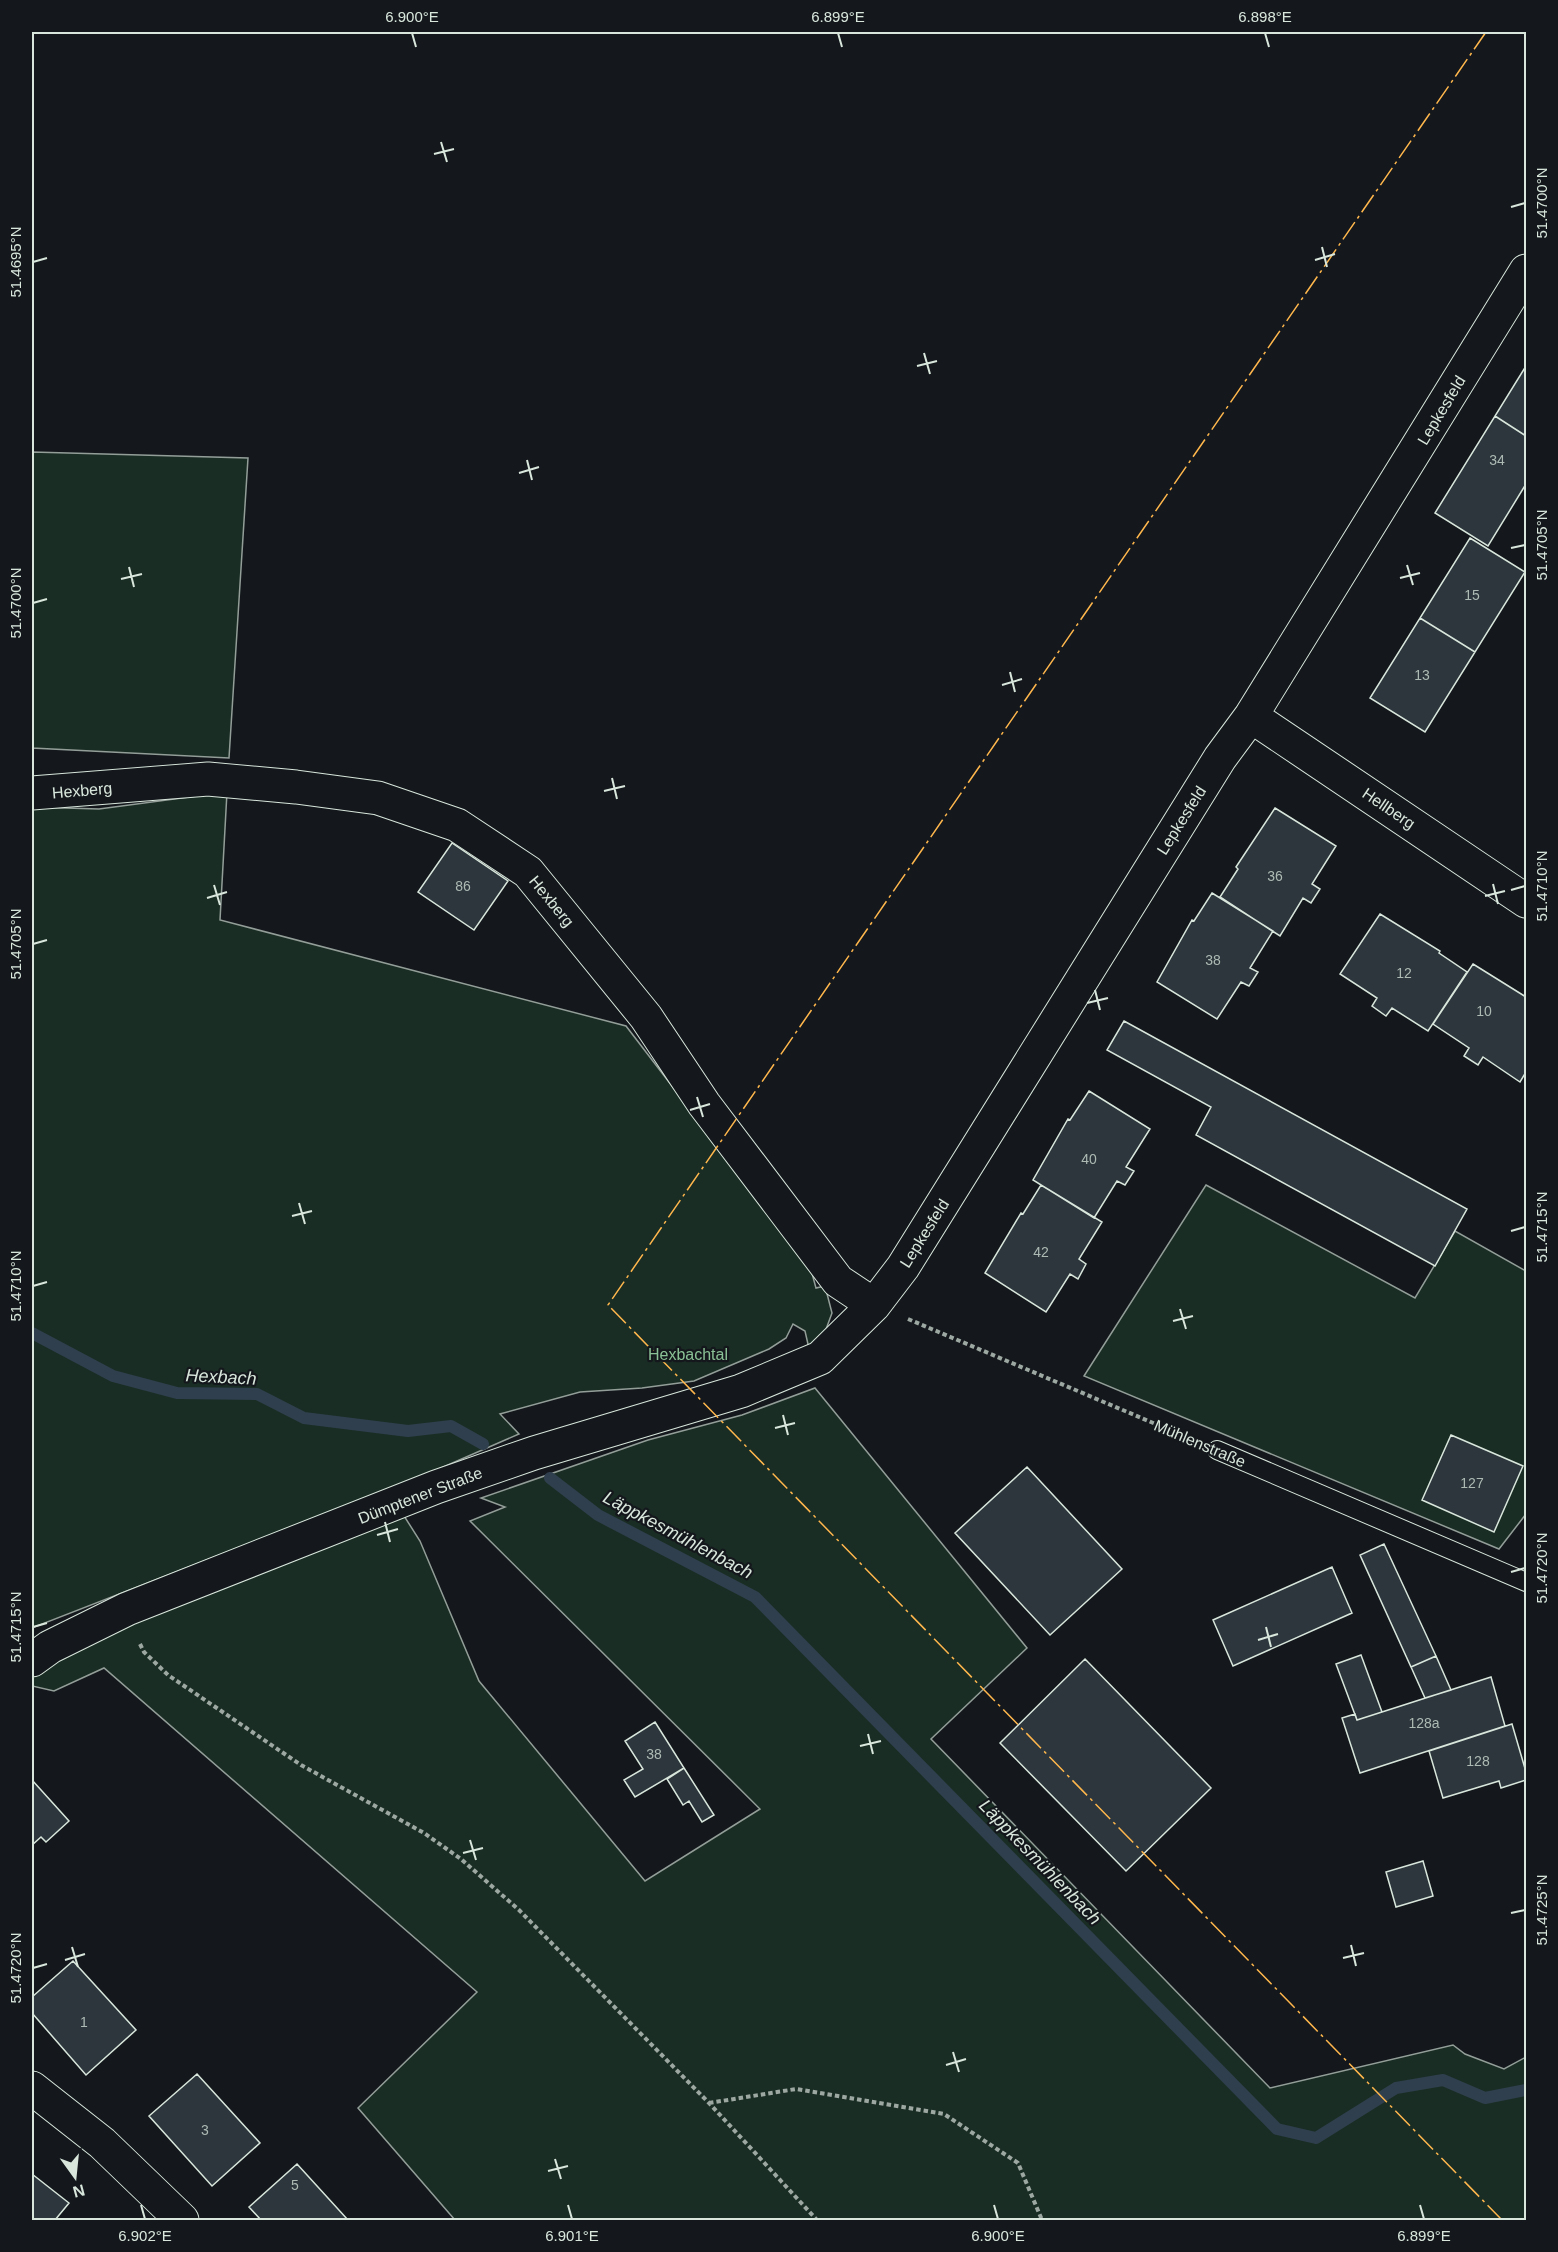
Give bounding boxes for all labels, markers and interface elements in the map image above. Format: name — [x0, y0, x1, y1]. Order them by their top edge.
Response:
text: 6.900°E — [385, 8, 439, 25]
text: 6.899°E — [811, 8, 865, 25]
text: 6.898°E — [1238, 8, 1292, 25]
text: 51.4700°N — [1533, 167, 1550, 239]
text: 51.4695°N — [7, 226, 24, 298]
street label: Lepkesfeld — [1414, 373, 1469, 448]
house number: 34 — [1489, 452, 1505, 468]
text: 51.4705°N — [1533, 509, 1550, 581]
text: 51.4700°N — [7, 567, 24, 639]
house number: 15 — [1464, 587, 1480, 603]
house number: 13 — [1414, 667, 1430, 683]
street label: Hexberg — [51, 779, 113, 802]
street label: Lepkesfeld — [1154, 783, 1209, 858]
street label: Hellberg — [1359, 785, 1418, 832]
text: 51.4710°N — [1533, 850, 1550, 922]
house number: 36 — [1267, 868, 1283, 884]
street label: Hexberg — [526, 872, 577, 930]
house number: 86 — [455, 878, 471, 894]
text: 51.4705°N — [7, 908, 24, 980]
house number: 38 — [1205, 952, 1221, 968]
house number: 12 — [1396, 965, 1412, 981]
house number: 10 — [1476, 1003, 1492, 1019]
house number: 40 — [1081, 1151, 1097, 1167]
text: 51.4715°N — [1533, 1191, 1550, 1263]
street label: Lepkesfeld — [897, 1196, 952, 1271]
house number: 42 — [1033, 1244, 1049, 1260]
text: 51.4710°N — [7, 1250, 24, 1322]
park label: Hexbachtal — [648, 1346, 728, 1363]
water label: Hexbach — [185, 1365, 257, 1389]
street label: Mühlenstraße — [1151, 1417, 1248, 1470]
street label: Dümptener Straße — [356, 1464, 485, 1527]
house number: 127 — [1460, 1475, 1484, 1491]
water label: Läppkesmühlenbach — [600, 1487, 756, 1583]
text: 51.4720°N — [1533, 1532, 1550, 1604]
text: 51.4715°N — [7, 1591, 24, 1663]
house number: 128a — [1408, 1715, 1440, 1731]
house number: 38 — [646, 1746, 662, 1762]
house number: 128 — [1466, 1753, 1490, 1769]
water label: Läppkesmühlenbach — [975, 1795, 1105, 1929]
text: 51.4725°N — [1533, 1874, 1550, 1946]
text: 51.4720°N — [7, 1932, 24, 2004]
house number: 1 — [80, 2014, 88, 2030]
house number: 3 — [201, 2122, 209, 2138]
north arrow — [45, 2147, 105, 2207]
house number: 5 — [291, 2177, 299, 2193]
text: N — [71, 2181, 87, 2201]
text: 6.902°E — [118, 2227, 172, 2244]
text: 6.901°E — [545, 2227, 599, 2244]
text: 6.900°E — [971, 2227, 1025, 2244]
text: 6.899°E — [1397, 2227, 1451, 2244]

